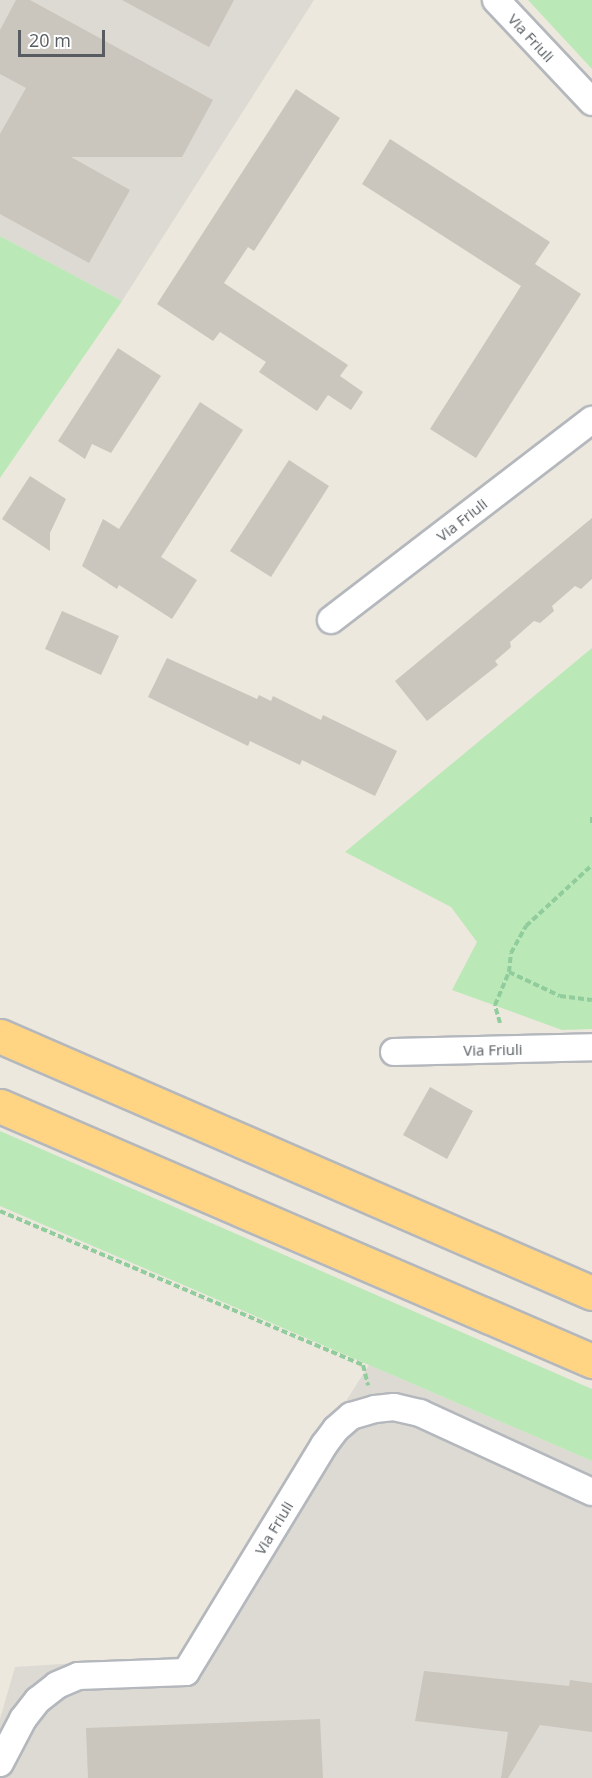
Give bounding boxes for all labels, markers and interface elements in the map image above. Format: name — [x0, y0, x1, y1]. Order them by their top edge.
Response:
street label: Via Friuli — [504, 10, 558, 66]
scale bar — [21, 18, 108, 56]
text: 20 m — [29, 28, 71, 52]
street label: Via Friuli — [433, 495, 491, 545]
street label: Via Friuli — [463, 1040, 523, 1060]
street label: Via Friuli — [251, 1498, 297, 1558]

